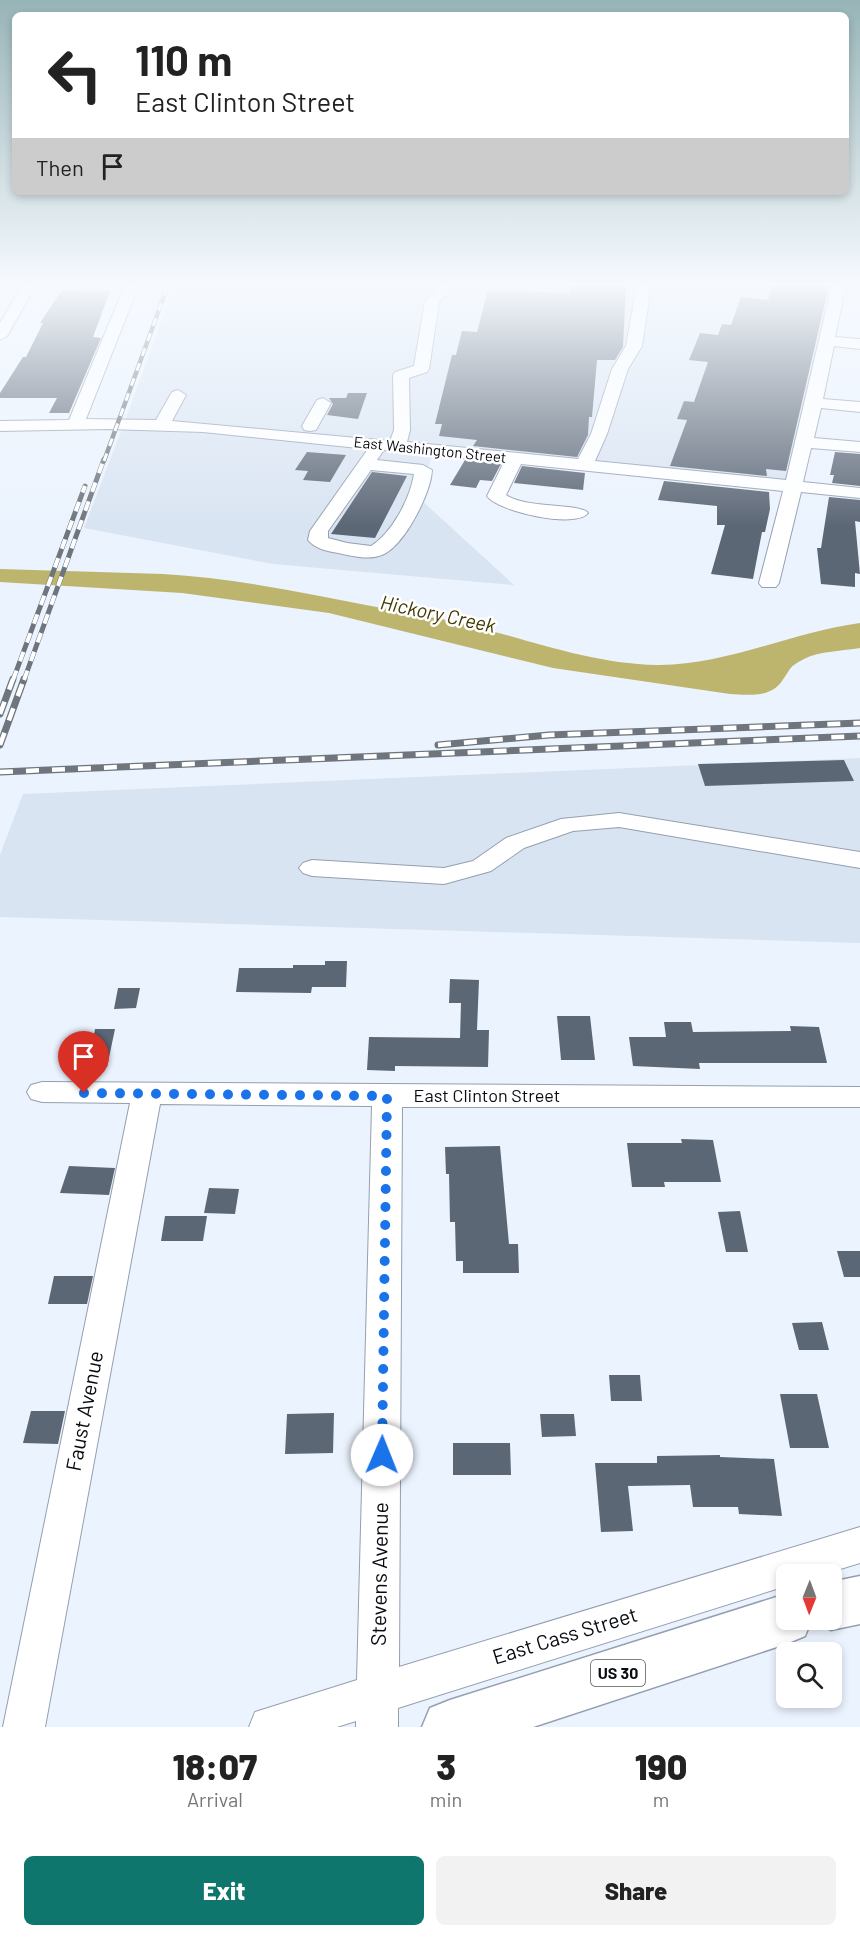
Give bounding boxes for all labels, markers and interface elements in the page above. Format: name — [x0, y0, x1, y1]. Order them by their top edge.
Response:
text: 110 m — [135, 34, 232, 84]
icon: left — [36, 36, 114, 114]
text: East Clinton Street — [135, 85, 355, 117]
icon: arrive — [96, 150, 129, 183]
text: Then — [36, 154, 84, 180]
street label: East Washington Street — [353, 432, 507, 466]
water label: Hickory Creek — [378, 589, 498, 637]
pin — [58, 1031, 109, 1093]
icon: arrive — [67, 1040, 100, 1073]
street label: East Clinton Street — [414, 1084, 560, 1106]
street label: Faust Avenue — [60, 1348, 107, 1473]
position arrow — [350, 1423, 414, 1487]
street label: Stevens Avenue — [365, 1502, 392, 1646]
north arrow — [776, 1564, 842, 1630]
map controls — [776, 1564, 842, 1708]
street label: East Cass Street — [489, 1601, 640, 1668]
button: search — [776, 1642, 842, 1708]
road number: US 30 — [591, 1660, 645, 1686]
text: 18:07 — [173, 1744, 257, 1787]
text: 3 — [436, 1744, 456, 1787]
text: 190 — [635, 1744, 687, 1787]
text: Arrival — [187, 1787, 243, 1811]
text: min — [430, 1787, 462, 1811]
text: m — [653, 1787, 669, 1811]
button: Exit — [24, 1856, 424, 1925]
button: Share — [436, 1856, 836, 1925]

